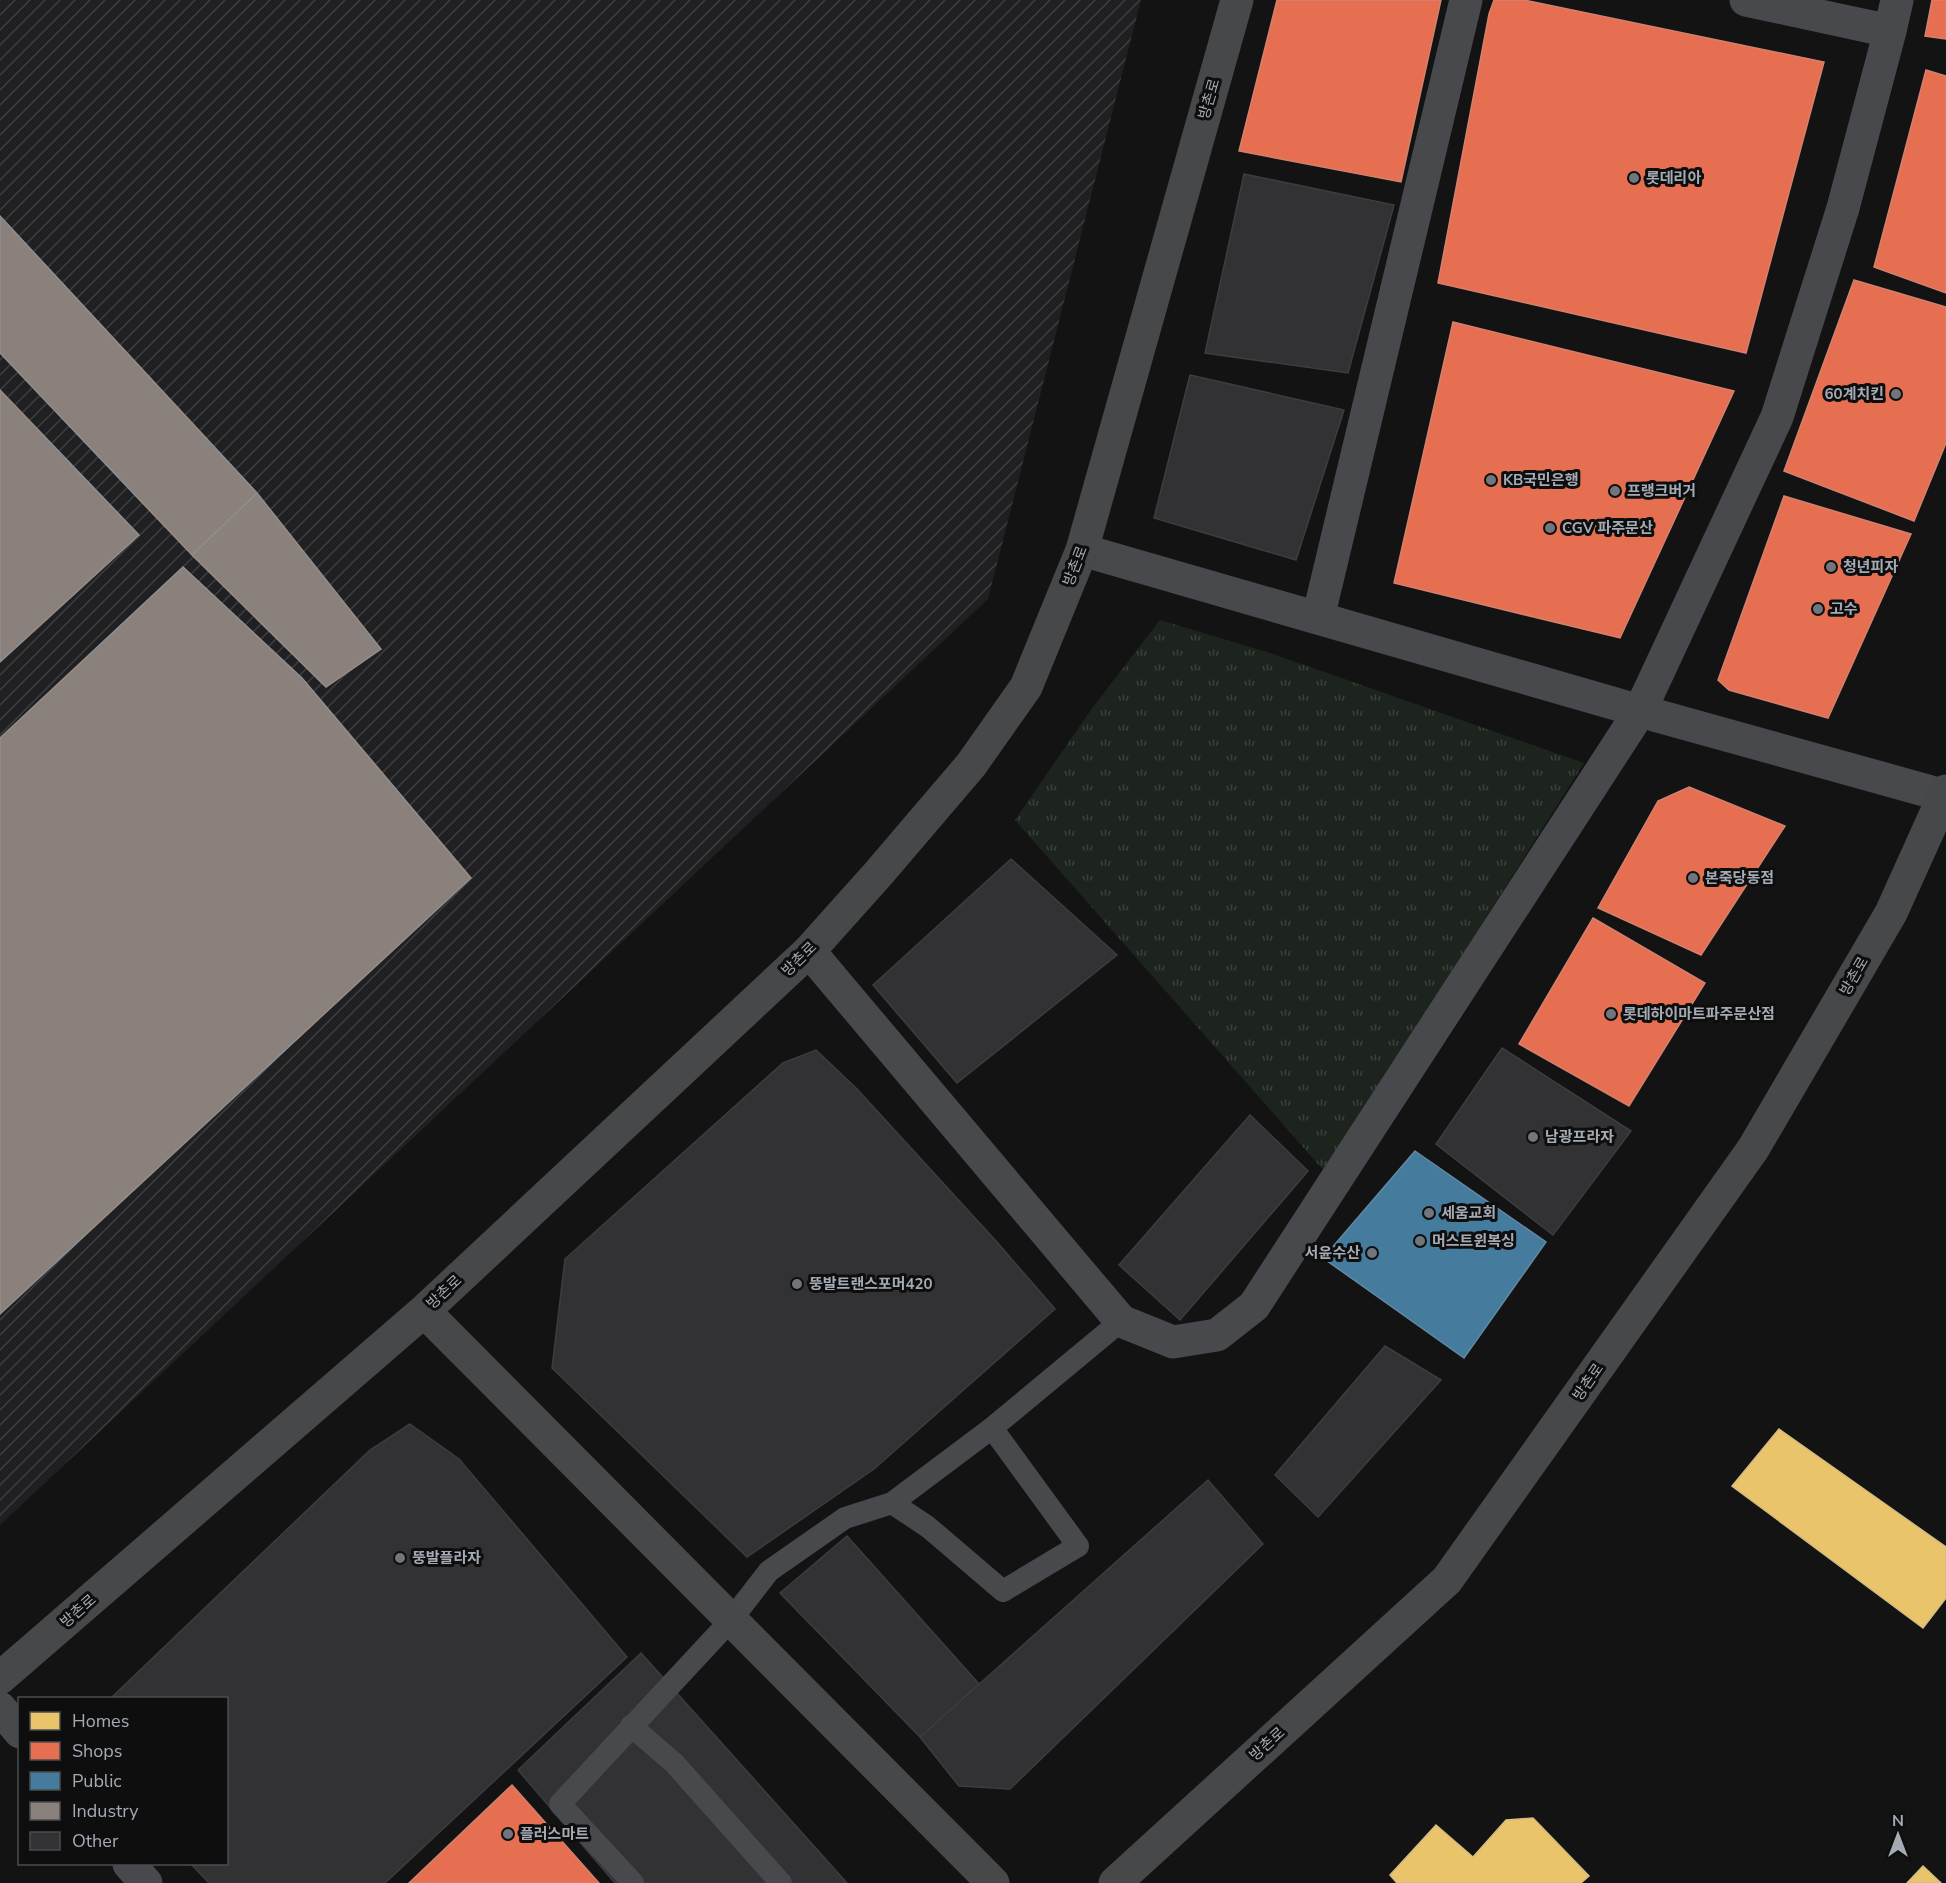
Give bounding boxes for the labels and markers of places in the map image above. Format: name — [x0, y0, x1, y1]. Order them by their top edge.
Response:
place label: 롯데리아 — [1646, 168, 1701, 188]
marker: 롯데리아 — [1627, 171, 1641, 185]
place label: 60계치킨 — [1825, 384, 1884, 404]
marker: 60계치킨 — [1889, 387, 1903, 401]
place label: KB국민은행 — [1503, 470, 1578, 490]
marker: KB국민은행 — [1484, 473, 1498, 487]
place label: 프랭크버거 — [1627, 481, 1696, 501]
marker: 프랭크버거 — [1608, 484, 1622, 498]
place label: CGV 파주문산 — [1562, 518, 1653, 538]
marker: CGV 파주문산 — [1543, 521, 1557, 535]
place label: 청년피자 — [1843, 557, 1898, 577]
marker: 청년피자 — [1824, 560, 1838, 574]
place label: 고수 — [1830, 599, 1858, 619]
marker: 고수 — [1811, 602, 1825, 616]
place label: 본죽당동점 — [1705, 868, 1774, 888]
marker: 본죽당동점 — [1686, 871, 1700, 885]
place label: 롯데하이마트파주문산점 — [1623, 1004, 1775, 1024]
marker: 롯데하이마트파주문산점 — [1604, 1007, 1618, 1021]
place label: 남광프라자 — [1545, 1127, 1614, 1147]
marker: 남광프라자 — [1526, 1130, 1540, 1144]
place label: 세움교회 — [1441, 1203, 1496, 1223]
marker: 세움교회 — [1422, 1206, 1436, 1220]
place label: 머스트윈복싱 — [1432, 1231, 1515, 1251]
marker: 머스트윈복싱 — [1413, 1234, 1427, 1248]
place label: 서윤수산 — [1305, 1243, 1360, 1263]
marker: 서윤수산 — [1365, 1246, 1379, 1260]
place label: 뚱발트랜스포머420 — [809, 1274, 933, 1294]
marker: 뚱발트랜스포머420 — [790, 1277, 804, 1291]
place label: 뚱발플라자 — [412, 1548, 481, 1568]
marker: 뚱발플라자 — [393, 1551, 407, 1565]
place label: 플러스마트 — [520, 1824, 589, 1844]
marker: 플러스마트 — [501, 1827, 515, 1841]

